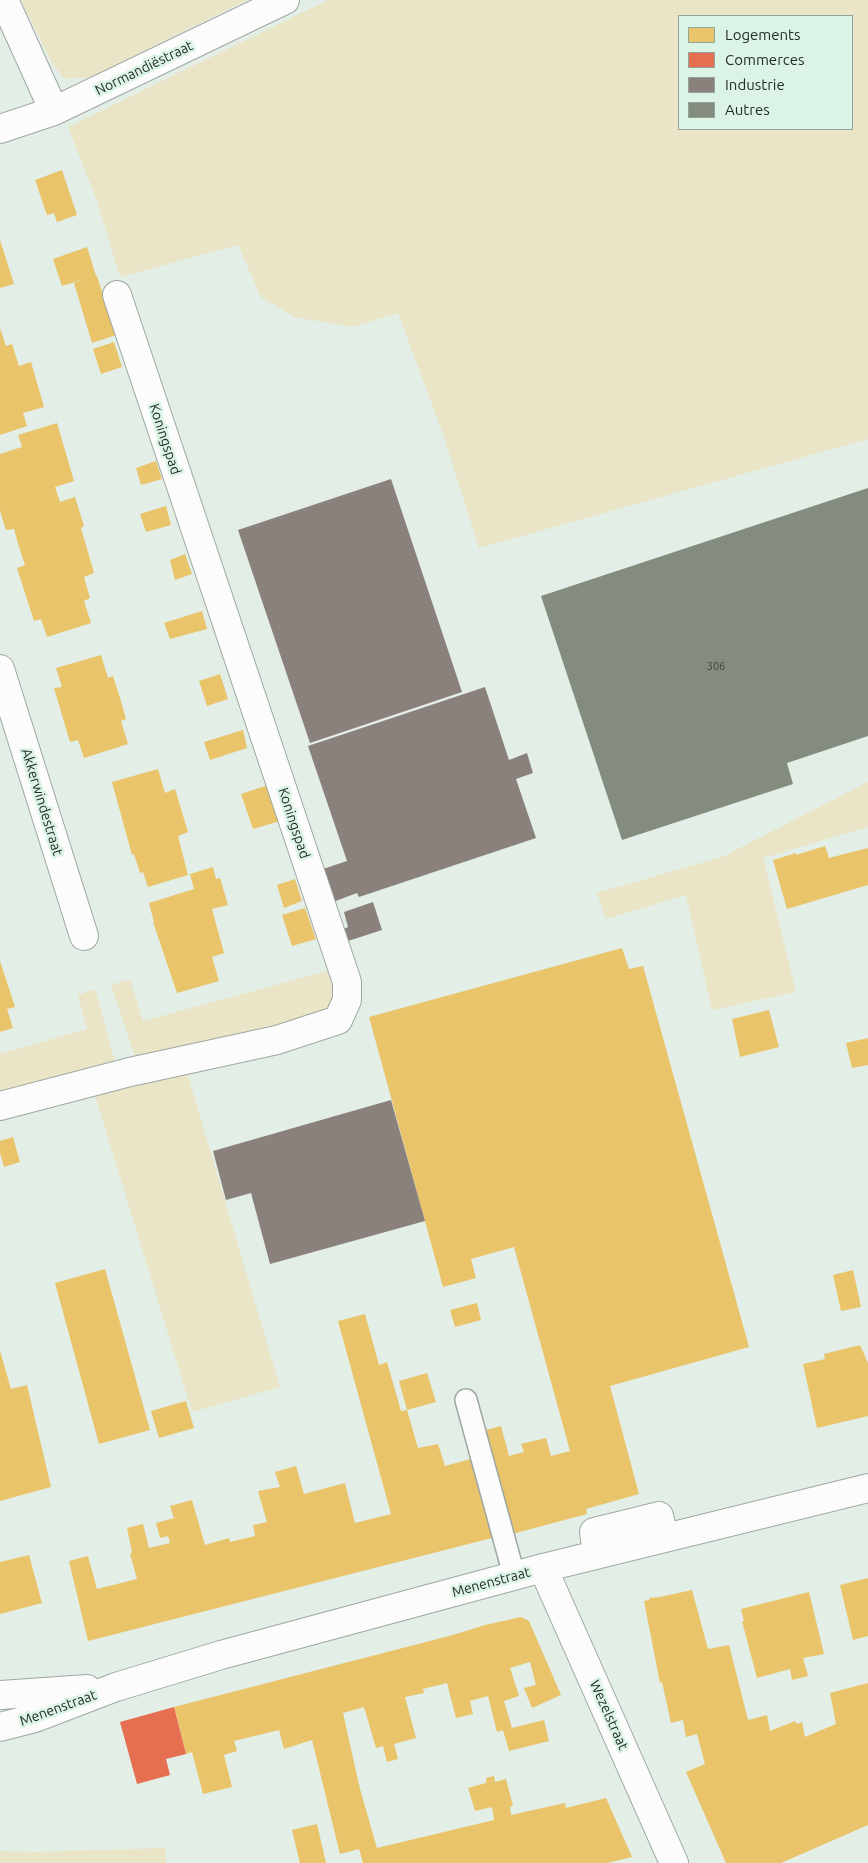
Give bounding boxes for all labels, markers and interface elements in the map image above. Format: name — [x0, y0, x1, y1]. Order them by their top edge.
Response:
legend — [678, 15, 853, 130]
text: Logements — [725, 26, 801, 43]
street label: Normandiëstraat — [92, 37, 196, 99]
text: Commerces — [725, 51, 805, 68]
text: Industrie — [725, 76, 785, 93]
text: Autres — [725, 101, 770, 118]
street label: Koningspad — [146, 401, 184, 477]
house number: 306 — [707, 659, 725, 673]
street label: Akkerwindestraat — [18, 746, 66, 858]
street label: Koningspad — [275, 785, 313, 861]
street label: Menenstraat — [450, 1563, 532, 1601]
street label: Wezelstraat — [586, 1677, 632, 1753]
street label: Menenstraat — [17, 1686, 99, 1730]

